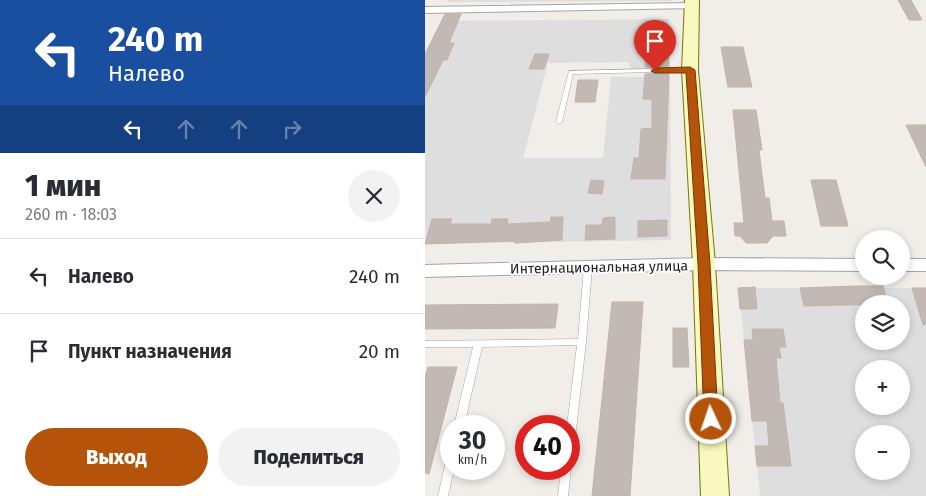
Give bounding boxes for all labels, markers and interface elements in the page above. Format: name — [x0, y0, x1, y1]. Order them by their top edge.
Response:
text: 240 m — [108, 18, 203, 60]
icon: left — [25, 20, 90, 85]
pin — [634, 20, 676, 71]
icon: arrive — [641, 27, 669, 55]
text: Налево — [108, 60, 185, 87]
icon: left — [119, 115, 147, 143]
icon: ahead — [172, 115, 200, 143]
icon: ahead — [225, 115, 253, 143]
icon: right — [278, 115, 306, 143]
text: 1 мин — [25, 168, 101, 204]
button: close — [348, 170, 400, 222]
text: 260 m · 18:03 — [25, 205, 117, 224]
map controls — [855, 230, 910, 480]
button: search — [855, 230, 910, 285]
street label: Интернациональная улица — [510, 257, 688, 278]
icon: left — [25, 262, 53, 290]
text: Налево — [68, 265, 134, 288]
text: 240 m — [349, 265, 400, 288]
button: layers — [855, 295, 910, 350]
icon: arrive — [25, 337, 53, 365]
text: Пункт назначения — [68, 340, 232, 363]
text: 20 m — [359, 340, 400, 363]
button: + — [855, 360, 910, 415]
position arrow — [684, 392, 736, 444]
speed limit sign: 40 — [515, 415, 580, 480]
button: − — [855, 425, 910, 480]
text: 30 — [459, 426, 486, 456]
button: Выход — [25, 428, 208, 486]
button: Поделиться — [218, 428, 400, 486]
text: km/h — [458, 453, 487, 467]

